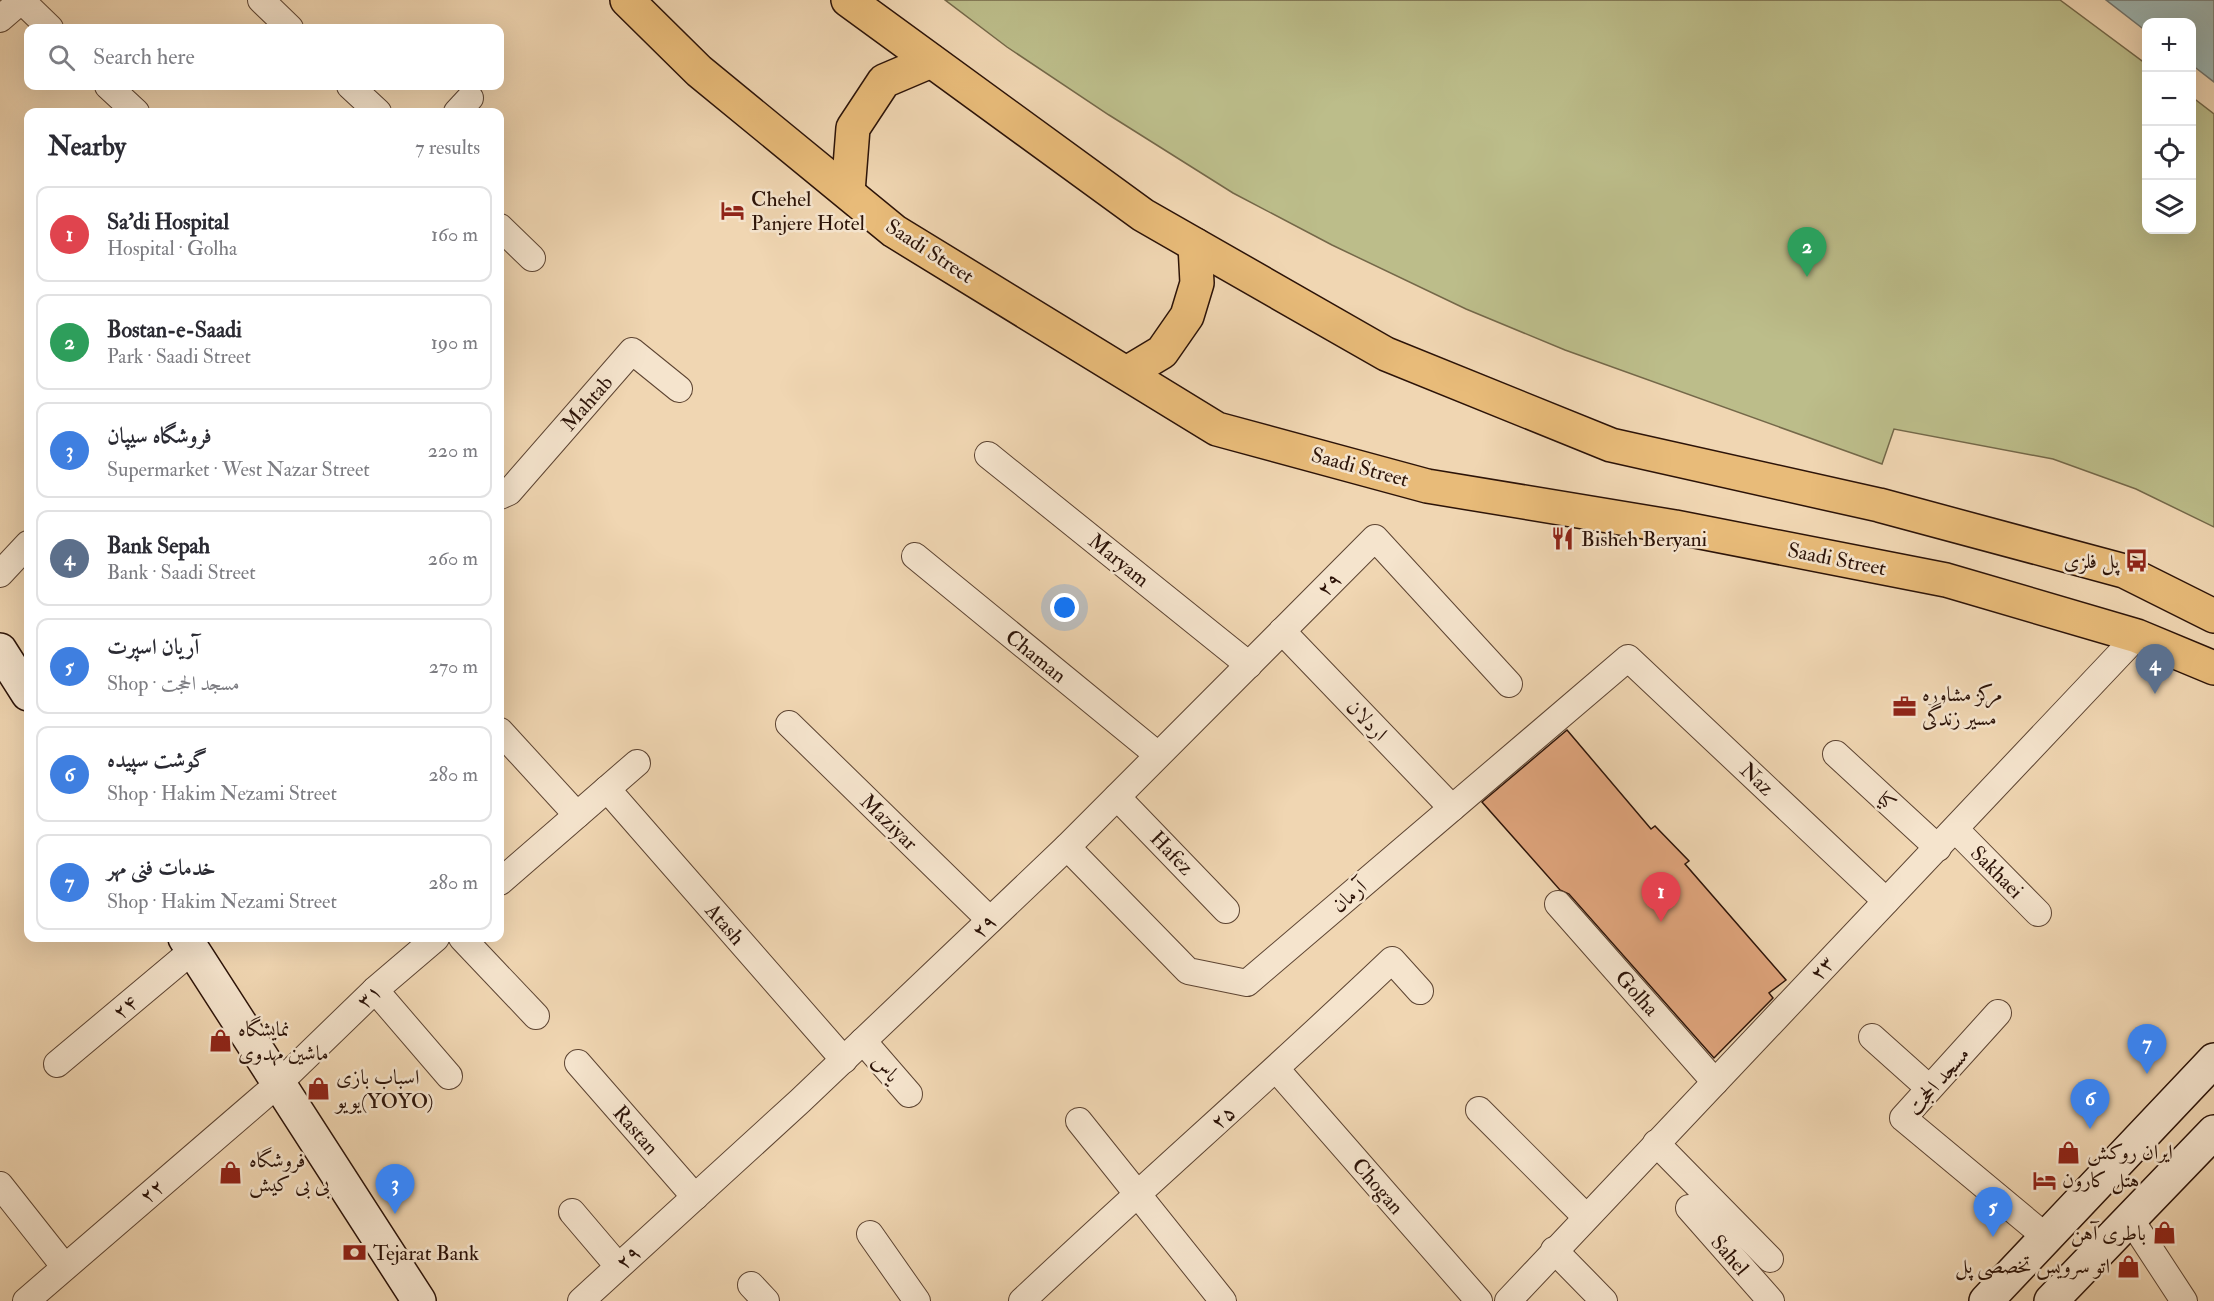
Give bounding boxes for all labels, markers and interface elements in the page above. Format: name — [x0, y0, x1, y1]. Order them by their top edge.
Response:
map controls — [2142, 18, 2196, 234]
button: + — [2142, 18, 2196, 72]
search box — [24, 24, 504, 90]
icon: search — [45, 41, 78, 74]
text: Search here — [93, 43, 195, 71]
button: − — [2142, 72, 2196, 126]
button: locate — [2142, 126, 2196, 180]
text: Nearby — [48, 131, 126, 163]
text: 7 results — [415, 135, 480, 160]
button: layers — [2142, 180, 2196, 234]
place label: Chehel Panjere Hotel — [751, 186, 865, 237]
hotel icon: Chehel Panjere Hotel — [720, 198, 746, 224]
text: Sa'di Hospital — [107, 208, 229, 236]
street label: Saadi Street — [880, 213, 979, 290]
text: 1 — [66, 222, 73, 247]
text: 160 m — [431, 222, 478, 247]
pin: 2 — [1788, 228, 1826, 277]
text: Hospital · Golha — [107, 236, 237, 261]
text: Bostan-e-Saadi — [107, 316, 242, 344]
text: 2 — [64, 330, 75, 355]
text: 190 m — [431, 330, 478, 355]
text: Park · Saadi Street — [107, 344, 251, 369]
street label: Mahtab — [556, 370, 619, 437]
text: فروشگاه سیپان — [107, 422, 212, 450]
text: 3 — [66, 438, 73, 463]
text: 220 m — [428, 438, 478, 463]
street label: Saadi Street — [1308, 442, 1412, 494]
text: Supermarket · West Nazar Street — [107, 457, 370, 482]
restaurant icon: Bisheh Beryani — [1550, 526, 1576, 552]
place label: Bisheh Beryani — [1581, 526, 1708, 553]
street label: Maryam — [1083, 528, 1155, 593]
text: Bank Sepah — [107, 532, 210, 560]
street label: Saadi Street — [1785, 537, 1889, 582]
text: 4 — [64, 546, 75, 571]
text: 260 m — [428, 546, 478, 571]
place label: پل فلزی — [2063, 548, 2120, 576]
bus stop icon: پل فلزی — [2124, 548, 2150, 574]
text: Bank · Saadi Street — [107, 560, 256, 585]
street label: ۲۹ — [1311, 566, 1348, 603]
your location — [1050, 593, 1079, 622]
street label: Chaman — [1000, 624, 1072, 689]
text: آریان اسپرت — [107, 633, 199, 661]
pin: 4 — [2136, 644, 2174, 694]
text: 5 — [65, 654, 74, 679]
text: 270 m — [429, 654, 478, 679]
text: Shop · مسجد الحجت — [107, 671, 240, 696]
place label: مرکز مشاوره مسیر زندگی — [1922, 681, 2003, 732]
office icon: مرکز مشاوره مسیر زندگی — [1891, 693, 1917, 719]
street label: اردلان — [1340, 694, 1393, 747]
text: گوشت سپیده — [107, 746, 207, 774]
street label: Naz — [1734, 757, 1779, 802]
text: 6 — [64, 762, 75, 787]
text: 280 m — [428, 762, 478, 787]
text: Shop · Hakim Nezami Street — [107, 781, 337, 806]
street label: کیا — [1871, 786, 1902, 817]
street label: Maziyar — [854, 788, 923, 857]
street label: Hafez — [1144, 825, 1199, 881]
street label: Sakhaei — [1964, 840, 2029, 905]
text: خدمات فنی مهر — [107, 854, 216, 882]
text: 7 — [65, 870, 74, 895]
text: 280 m — [428, 870, 478, 895]
street label: آرمان — [1326, 872, 1374, 919]
pin: 1 — [1642, 872, 1680, 922]
text: Shop · Hakim Nezami Street — [107, 889, 337, 914]
street label: Atash — [698, 897, 750, 951]
street label: ۲۹ — [966, 908, 1003, 945]
street label: ۲۳ — [1804, 950, 1841, 987]
street label: Golha — [1609, 965, 1665, 1022]
street label: ۳۱ — [351, 978, 388, 1015]
street label: ۲۴ — [107, 989, 143, 1026]
place label: نمایشگاه ماشین مهدوی — [238, 1016, 329, 1067]
pin: 7 — [2128, 1024, 2166, 1074]
shop icon: نمایشگاه ماشین مهدوی — [207, 1028, 233, 1054]
street label: مسجد الحجت — [1901, 1041, 1976, 1121]
street label: یاس — [866, 1048, 906, 1089]
place label: اسباب بازی یویو(YOYO) — [334, 1064, 434, 1115]
shop icon: اسباب بازی یویو(YOYO) — [305, 1076, 331, 1102]
pin: 6 — [2070, 1080, 2110, 1129]
street label: ۲۵ — [1205, 1099, 1241, 1136]
street label: Rastan — [607, 1100, 665, 1161]
shop icon: ایران روکش — [2056, 1139, 2082, 1165]
place label: ایران روکش — [2087, 1139, 2173, 1166]
place label: فروشگاه بی بی کیش — [249, 1147, 330, 1199]
street label: Chogan — [1346, 1152, 1410, 1220]
shop icon: فروشگاه بی بی کیش — [218, 1159, 244, 1185]
pin: 3 — [376, 1164, 414, 1214]
hotel icon: هتل کارون — [2031, 1167, 2057, 1193]
place label: هتل کارون — [2062, 1167, 2140, 1195]
street label: ۲۲ — [134, 1173, 170, 1210]
pin: 5 — [1974, 1188, 2012, 1237]
place label: باطری آهن — [2071, 1220, 2146, 1247]
shop icon: باطری آهن — [2151, 1220, 2177, 1246]
street label: Sahel — [1705, 1229, 1755, 1282]
street label: ۲۹ — [610, 1239, 647, 1276]
bank icon: Tejarat Bank — [342, 1240, 368, 1266]
place label: Tejarat Bank — [373, 1240, 479, 1267]
place label: اتو سرویس تخصصی پل — [1955, 1253, 2110, 1281]
shop icon: اتو سرویس تخصصی پل — [2115, 1253, 2141, 1279]

